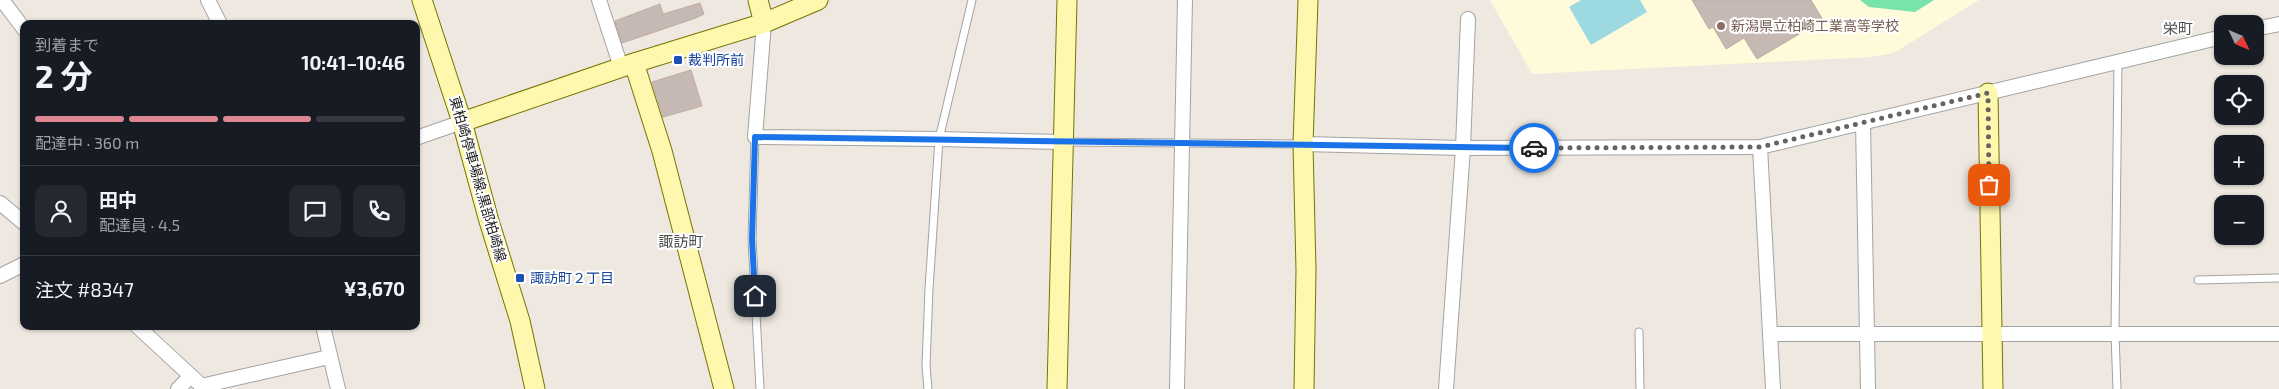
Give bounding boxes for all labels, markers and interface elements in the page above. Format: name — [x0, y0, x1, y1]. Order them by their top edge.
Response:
north arrow — [2214, 15, 2264, 65]
map controls — [2214, 15, 2264, 245]
place label: 新潟県立柏崎工業高等学校 — [1731, 17, 1899, 34]
district label: 栄町 — [2163, 19, 2193, 37]
marker: 新潟県立柏崎工業高等学校 — [1715, 20, 1727, 32]
text: 到着まで — [35, 35, 99, 54]
text: 10:41–10:46 — [301, 51, 405, 74]
place label: 裁判所前 — [688, 51, 744, 68]
marker: 裁判所前 — [672, 54, 684, 66]
text: 2 分 — [35, 56, 93, 94]
button: locate — [2214, 75, 2264, 125]
street label: 東柏崎停車場線;黒部柏崎線 — [447, 94, 510, 264]
courier — [1509, 123, 1559, 173]
text: 配達中 · 360 m — [35, 133, 139, 152]
icon: car — [1520, 134, 1548, 162]
button: + — [2214, 135, 2264, 185]
pin — [1968, 164, 2010, 206]
icon: bag — [1975, 171, 2003, 199]
button: person — [35, 185, 87, 237]
button: chat — [289, 185, 341, 237]
button: phone — [353, 185, 405, 237]
text: 田中 — [99, 188, 137, 211]
button: − — [2214, 195, 2264, 245]
text: 配達員 · 4.5 — [99, 215, 180, 234]
district label: 諏訪町 — [658, 232, 704, 250]
place label: 諏訪町２丁目 — [530, 269, 614, 286]
marker: 諏訪町２丁目 — [514, 272, 526, 284]
pin — [734, 275, 776, 317]
text: ¥3,670 — [344, 277, 405, 300]
text: 注文 #8347 — [35, 278, 134, 301]
icon: home — [741, 282, 769, 310]

